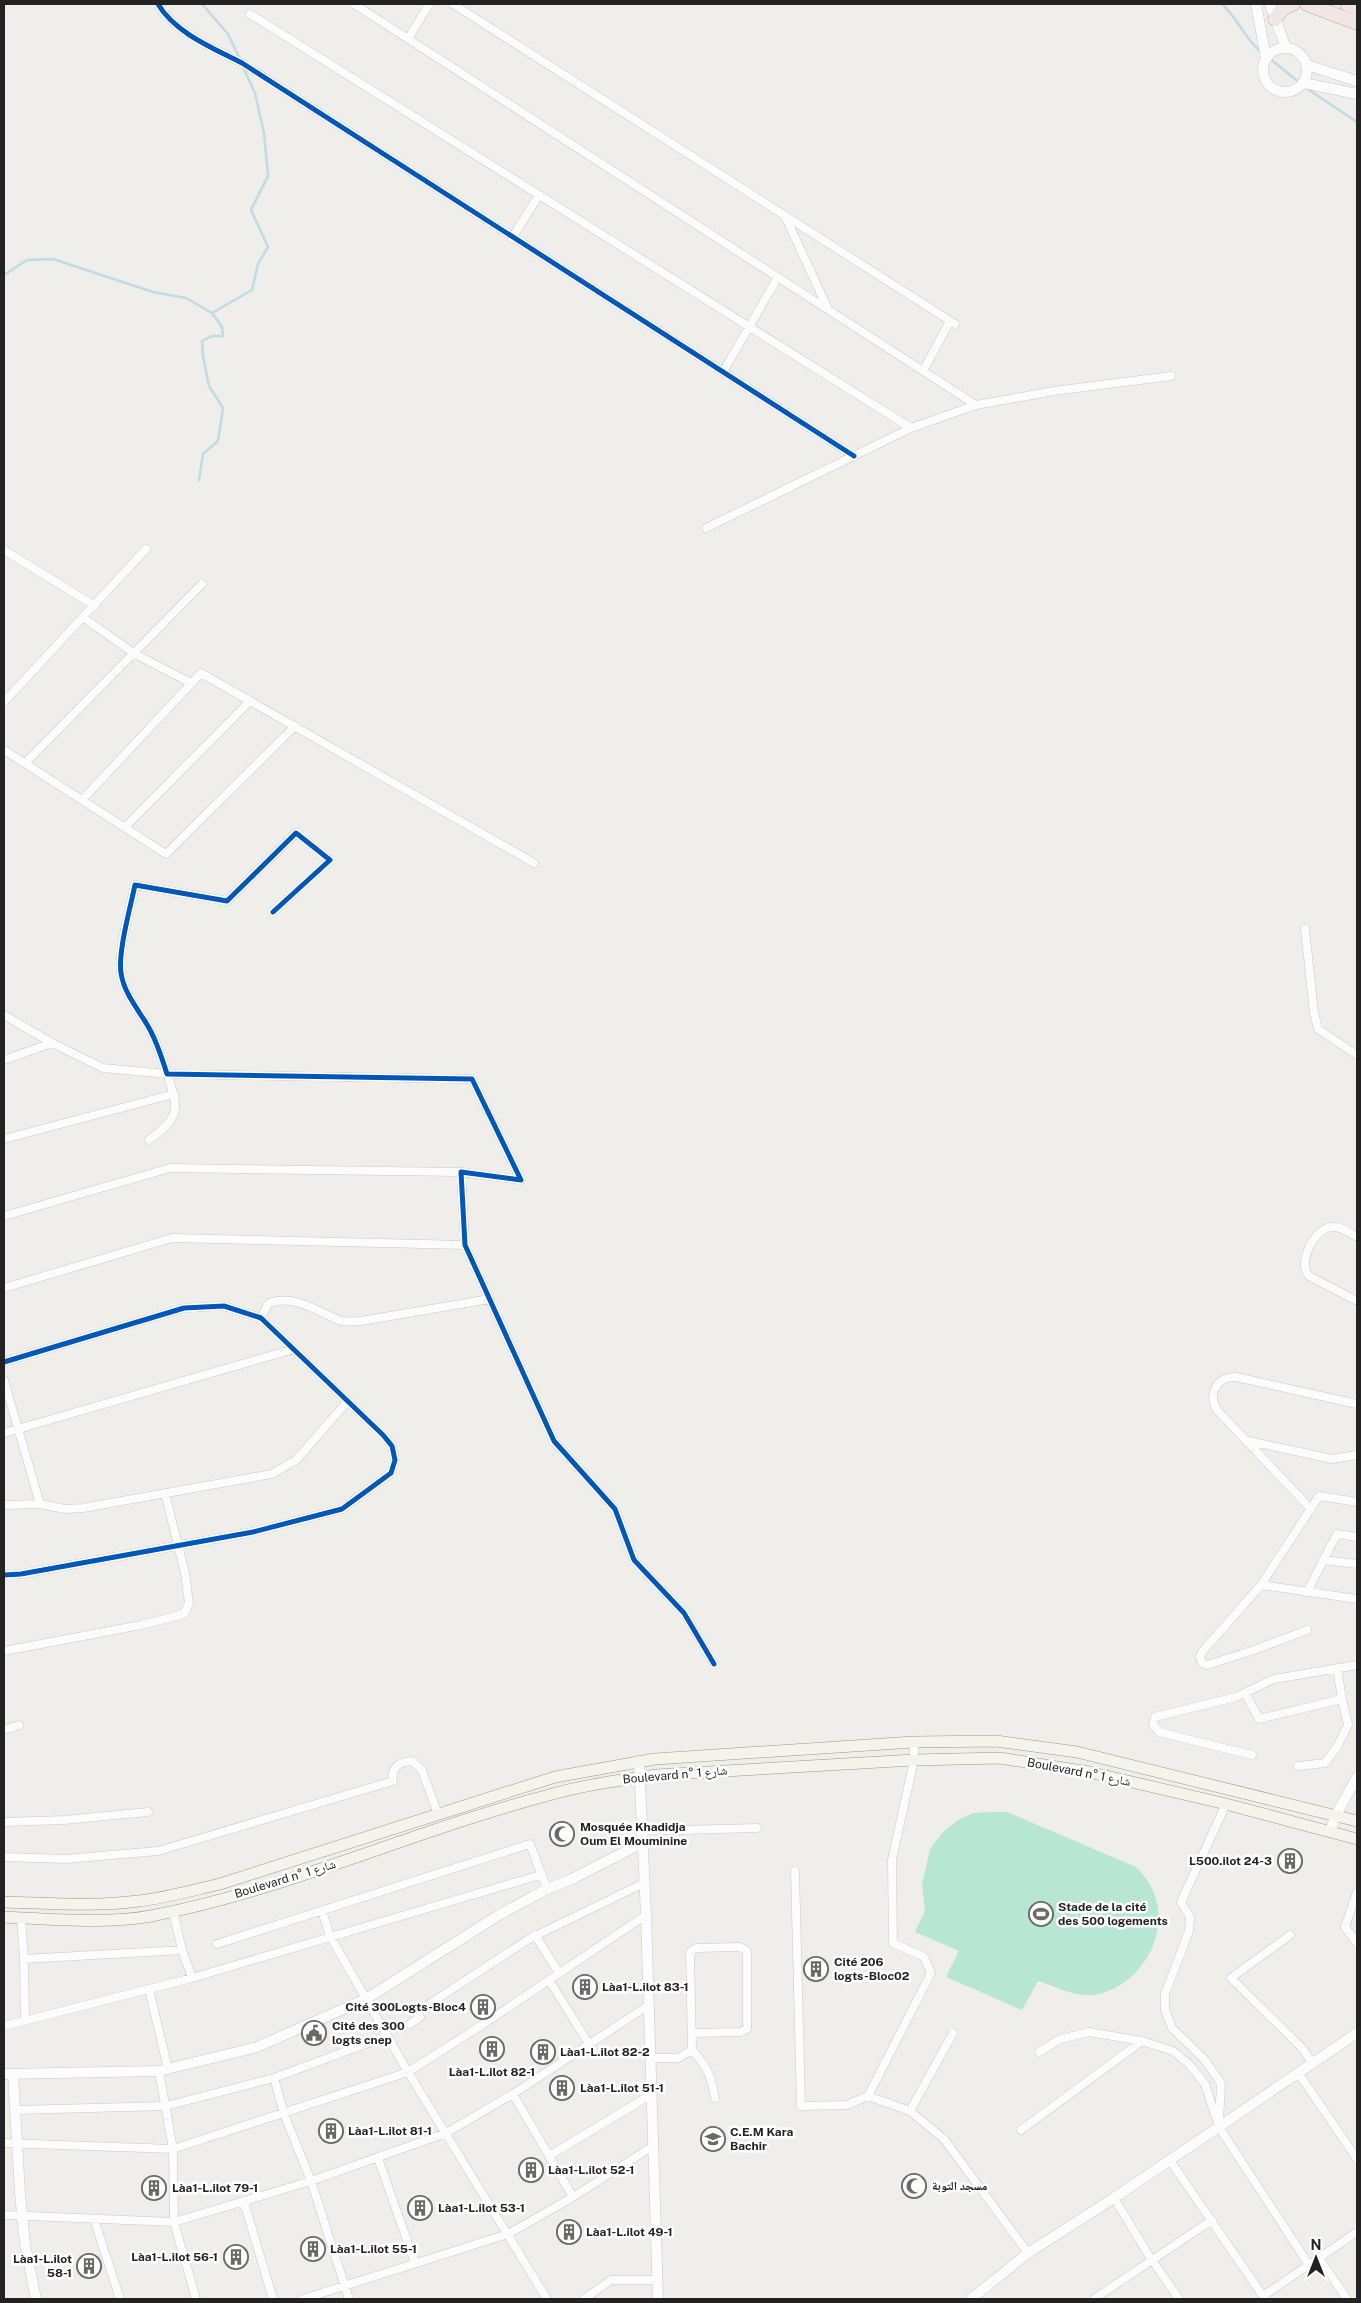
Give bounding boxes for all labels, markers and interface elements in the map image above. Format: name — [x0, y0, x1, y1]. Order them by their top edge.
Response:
street label: Boulevard n° شارع 1 — [1026, 1755, 1132, 1790]
street label: Boulevard n° شارع 1 — [622, 1763, 728, 1788]
place label: Mosquée Khadidja Oum El Mouminine — [580, 1820, 687, 1848]
mosque icon: Mosquée Khadidja Oum El Mouminine — [549, 1821, 575, 1847]
building icon: L500.ilot 24-3 — [1277, 1848, 1303, 1874]
place label: L500.ilot 24-3 — [1189, 1854, 1272, 1868]
street label: Boulevard n° شارع 1 — [233, 1857, 338, 1902]
place label: Stade de la cité des 500 logements — [1058, 1900, 1168, 1928]
sports icon: Stade de la cité des 500 logements — [1028, 1901, 1054, 1927]
place label: Cité 206 logts-Bloc02 — [834, 1955, 910, 1983]
building icon: Cité 206 logts-Bloc02 — [803, 1956, 829, 1982]
building icon: Làa1-L.ilot 83-1 — [572, 1974, 598, 2000]
place label: Làa1-L.ilot 83-1 — [602, 1980, 689, 1994]
building icon: Cité 300Logts-Bloc4 — [470, 1994, 496, 2020]
place label: Cité 300Logts-Bloc4 — [345, 2000, 466, 2014]
place label: Cité des 300 logts cnep — [332, 2019, 405, 2047]
public building icon: Cité des 300 logts cnep — [301, 2020, 327, 2046]
building icon: Làa1-L.ilot 82-1 — [479, 2036, 505, 2062]
building icon: Làa1-L.ilot 82-2 — [530, 2039, 556, 2065]
place label: Làa1-L.ilot 82-2 — [560, 2045, 650, 2059]
place label: Làa1-L.ilot 82-1 — [449, 2065, 535, 2079]
building icon: Làa1-L.ilot 51-1 — [549, 2075, 575, 2101]
place label: Làa1-L.ilot 51-1 — [580, 2081, 664, 2095]
building icon: Làa1-L.ilot 81-1 — [318, 2118, 344, 2144]
place label: Làa1-L.ilot 81-1 — [348, 2124, 432, 2138]
place label: C.E.M Kara Bachir — [730, 2125, 793, 2153]
school or university icon: C.E.M Kara Bachir — [700, 2126, 726, 2152]
building icon: Làa1-L.ilot 52-1 — [518, 2157, 544, 2183]
place label: Làa1-L.ilot 52-1 — [548, 2163, 634, 2177]
mosque icon: مسجد التوبة — [901, 2173, 927, 2199]
building icon: Làa1-L.ilot 79-1 — [141, 2175, 167, 2201]
place label: مسجد التوبة — [932, 2179, 988, 2193]
place label: Làa1-L.ilot 79-1 — [172, 2181, 258, 2195]
building icon: Làa1-L.ilot 53-1 — [407, 2195, 433, 2221]
place label: Làa1-L.ilot 53-1 — [438, 2201, 525, 2215]
building icon: Làa1-L.ilot 49-1 — [556, 2219, 582, 2245]
place label: Làa1-L.ilot 49-1 — [586, 2225, 673, 2239]
north arrow — [1291, 2233, 1341, 2283]
building icon: Làa1-L.ilot 55-1 — [300, 2236, 326, 2262]
text: N — [1311, 2237, 1321, 2253]
place label: Làa1-L.ilot 55-1 — [330, 2242, 417, 2256]
building icon: Làa1-L.ilot 56-1 — [223, 2244, 249, 2270]
place label: Làa1-L.ilot 56-1 — [131, 2250, 218, 2264]
place label: Làa1-L.ilot 58-1 — [13, 2252, 72, 2280]
building icon: Làa1-L.ilot 58-1 — [76, 2253, 102, 2279]

